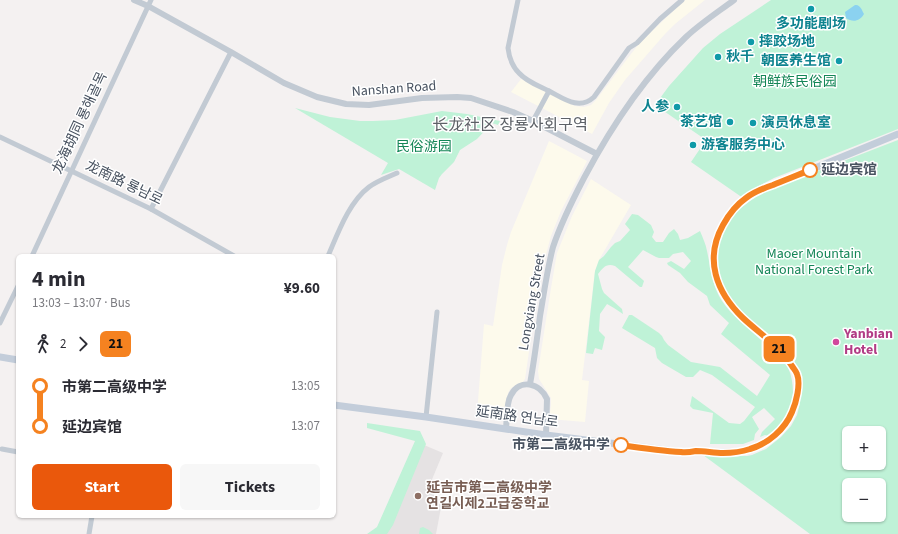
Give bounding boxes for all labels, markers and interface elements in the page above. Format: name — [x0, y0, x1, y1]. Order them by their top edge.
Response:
marker: 多功能剧场 — [806, 4, 816, 14]
place label: 多功能剧场 — [776, 14, 846, 34]
place label: 摔跤场地 — [759, 32, 815, 52]
marker: 摔跤场地 — [746, 37, 756, 47]
place label: 秋千 — [726, 47, 754, 67]
place label: 朝医养生馆 — [761, 51, 831, 71]
marker: 秋千 — [713, 52, 723, 62]
marker: 朝医养生馆 — [834, 56, 844, 66]
street label: 龙海胡同 룡해골목 — [48, 69, 112, 177]
park label: 朝鲜族民俗园 — [753, 72, 837, 92]
street label: Nanshan Road — [351, 76, 437, 102]
place label: 人参 — [641, 97, 669, 117]
marker: 人参 — [672, 102, 682, 112]
place label: 茶艺馆 — [680, 112, 722, 132]
place label: 演员休息室 — [761, 113, 831, 133]
district label: 长龙社区 장룡사회구역 — [432, 114, 588, 136]
marker: 茶艺馆 — [725, 117, 735, 127]
marker: 演员休息室 — [748, 118, 758, 128]
place label: 游客服务中心 — [701, 135, 785, 155]
park label: 民俗游园 — [396, 137, 452, 157]
marker: 游客服务中心 — [688, 140, 698, 150]
street label: 龙南路 룡남로 — [82, 156, 166, 210]
place label: 延边宾馆 — [821, 160, 877, 180]
marker: 延边宾馆 — [802, 162, 818, 178]
park label: Maoer Mountain National Forest Park — [755, 244, 873, 280]
street label: Longxiang Street — [514, 252, 550, 352]
text: 4 min — [32, 263, 86, 295]
text: ¥9.60 — [284, 278, 320, 299]
text: 13:03 – 13:07 · Bus — [32, 294, 130, 312]
place label: Yanbian Hotel — [843, 324, 893, 360]
icon: walk — [32, 333, 54, 355]
icon: forward — [72, 333, 94, 355]
text: 21 — [108, 334, 123, 354]
text: 2 — [60, 335, 66, 353]
line badge: 21 — [761, 336, 797, 362]
marker: Yanbian Hotel — [831, 337, 841, 347]
text: 21 — [772, 339, 786, 359]
text: 市第二高级中学 — [62, 377, 167, 398]
text: 13:05 — [291, 377, 320, 395]
street label: 延南路 연남로 — [474, 401, 560, 433]
text: 延边宾馆 — [62, 417, 122, 438]
text: 13:07 — [291, 417, 320, 435]
map controls — [842, 426, 886, 522]
button: + — [842, 426, 886, 470]
place label: 市第二高级中学 — [512, 435, 610, 455]
marker: 市第二高级中学 — [613, 437, 629, 453]
button: Start — [32, 464, 172, 510]
button: Tickets — [180, 464, 320, 510]
place label: 延吉市第二高级中学 연길시제2고급중학교 — [426, 478, 552, 514]
button: − — [842, 478, 886, 522]
marker: 延吉市第二高级中学 연길시제2고급중학교 — [413, 491, 423, 501]

